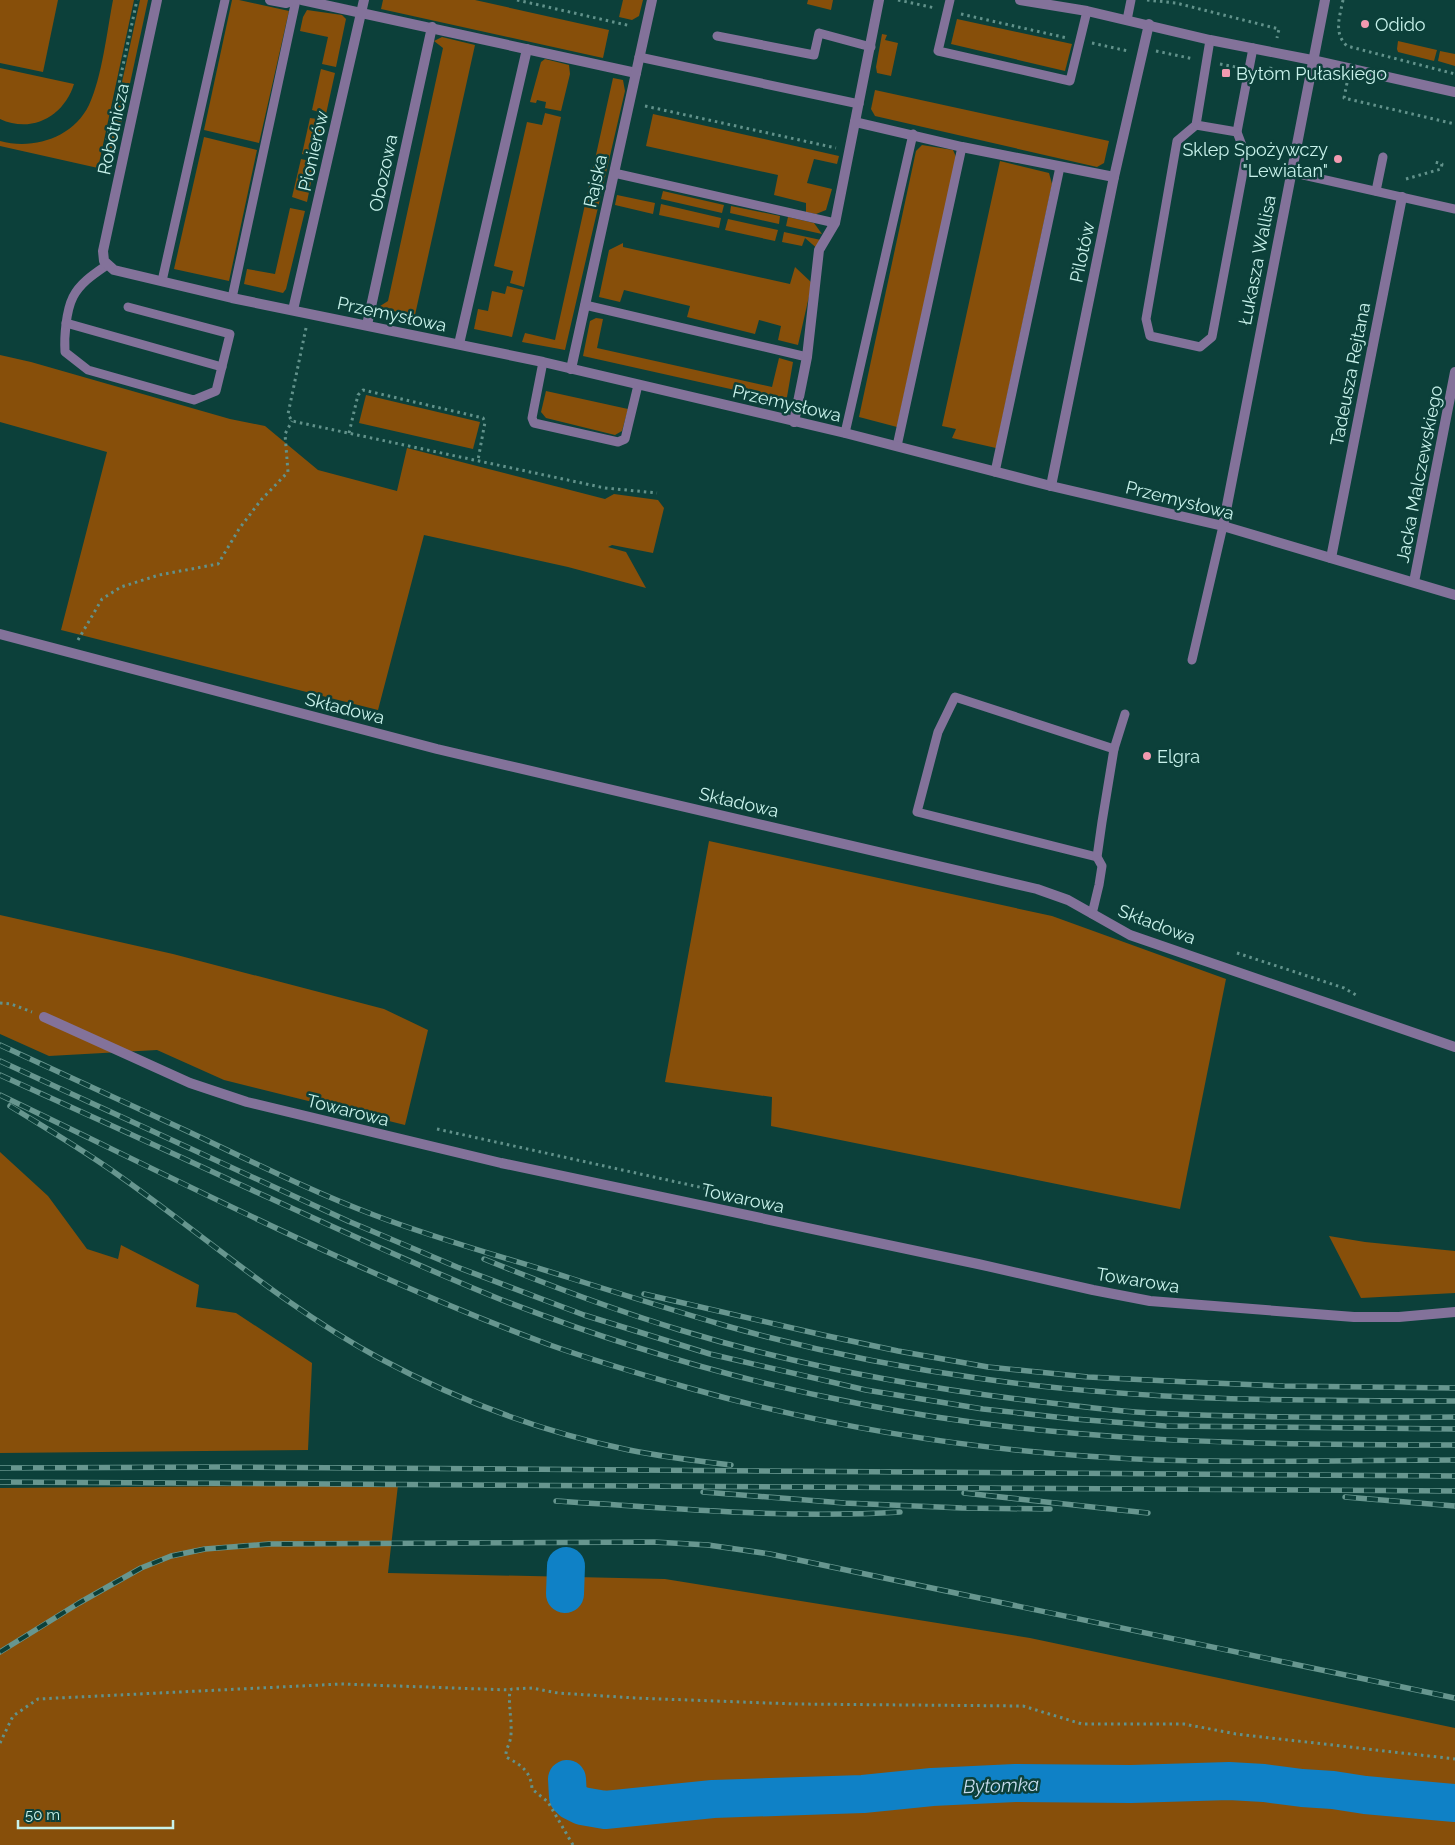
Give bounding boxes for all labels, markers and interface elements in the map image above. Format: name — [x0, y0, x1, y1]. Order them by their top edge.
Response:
place label: Odido — [1375, 14, 1426, 35]
marker: Odido — [1359, 18, 1371, 30]
place label: Bytom Pułaskiego — [1236, 63, 1387, 84]
marker: Bytom Pułaskiego — [1220, 67, 1232, 79]
street label: Robotnicza — [93, 81, 133, 177]
street label: Pionierów — [294, 108, 333, 193]
street label: Obozowa — [365, 132, 401, 214]
place label: Sklep Spożywczy "Lewiatan" — [1182, 139, 1328, 181]
street label: Rajska — [579, 153, 611, 209]
marker: Sklep Spożywczy "Lewiatan" — [1332, 153, 1344, 165]
street label: Łukasza Wallisa — [1234, 193, 1280, 327]
street label: Pilotów — [1065, 219, 1099, 284]
street label: Przemysłowa — [335, 292, 449, 336]
street label: Tadeusza Rejtana — [1326, 301, 1374, 447]
street label: Przemysłowa — [730, 380, 844, 426]
street label: Jacka Malczewskiego — [1391, 383, 1447, 565]
street label: Przemysłowa — [1124, 476, 1236, 524]
street label: Składowa — [303, 688, 387, 728]
place label: Elgra — [1157, 746, 1200, 767]
marker: Elgra — [1141, 750, 1153, 762]
street label: Składowa — [697, 783, 781, 821]
street label: Składowa — [1115, 900, 1199, 948]
street label: Towarowa — [305, 1090, 391, 1130]
street label: Towarowa — [700, 1179, 786, 1217]
street label: Towarowa — [1095, 1263, 1181, 1297]
water label: Bytomka — [963, 1773, 1039, 1797]
scale bar — [18, 1798, 172, 1830]
text: 50 m — [25, 1806, 60, 1824]

